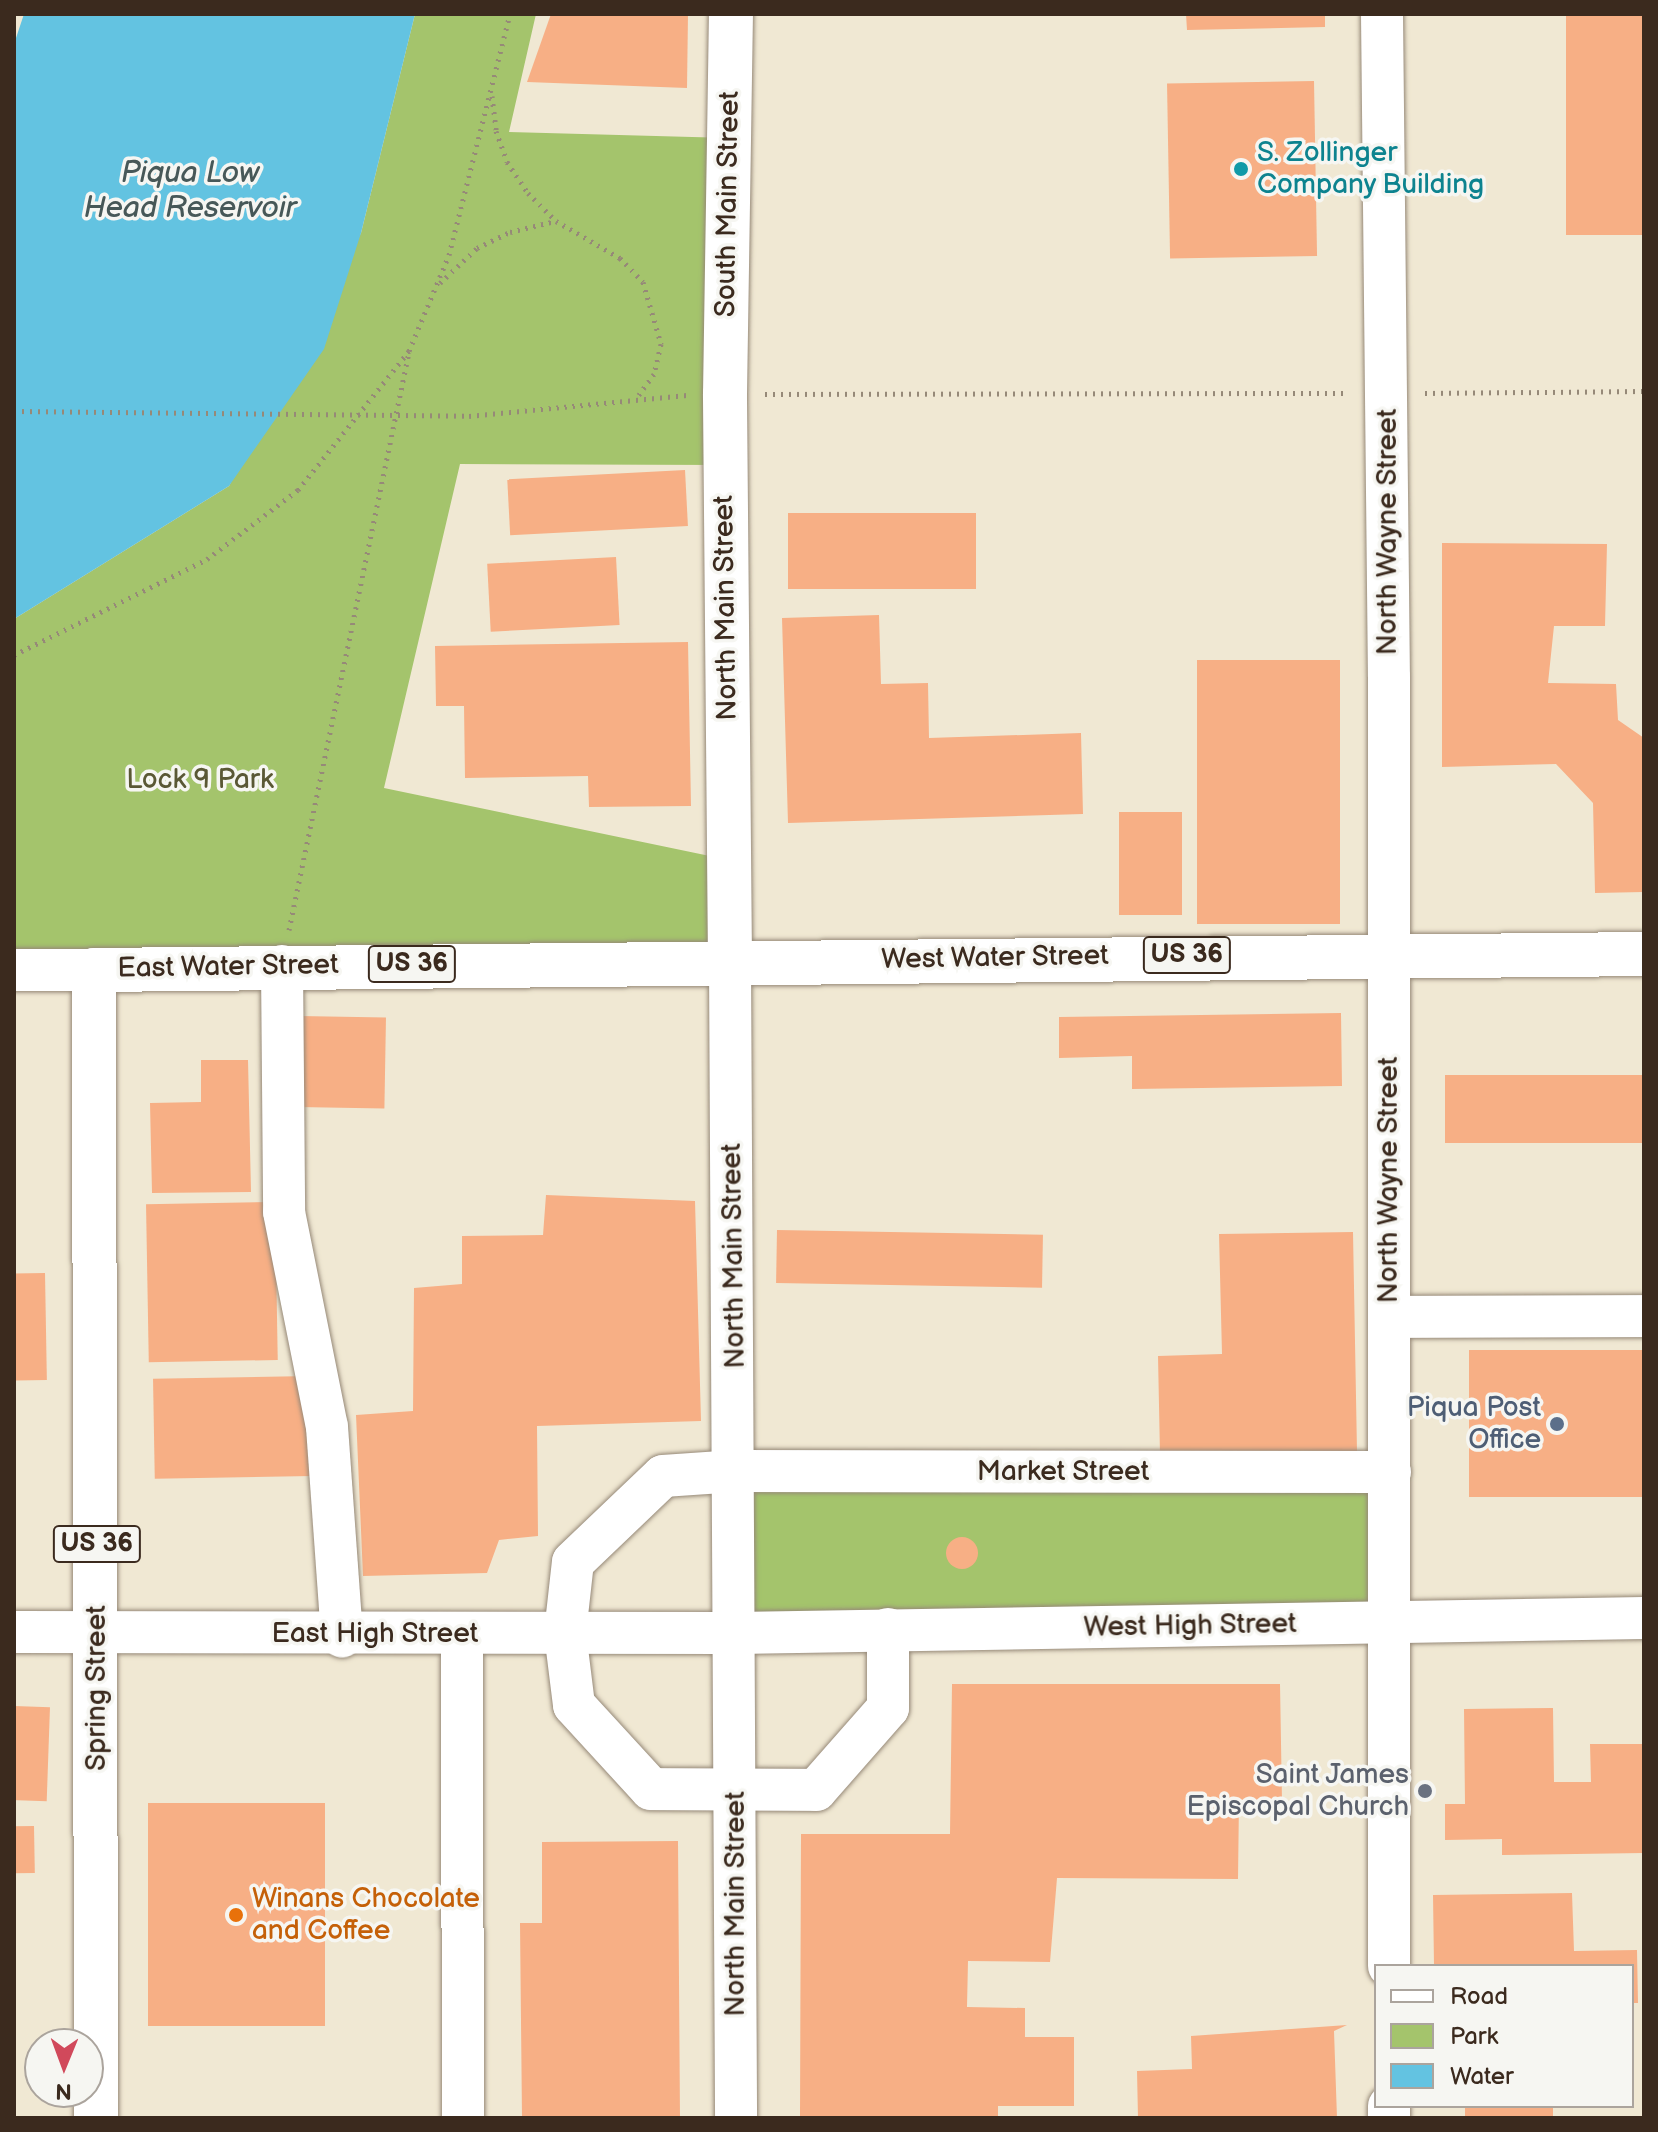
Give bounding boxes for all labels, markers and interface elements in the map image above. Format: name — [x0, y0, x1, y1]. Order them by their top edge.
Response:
street label: South Main Street — [709, 90, 747, 318]
place label: S. Zollinger Company Building — [1257, 136, 1486, 202]
water label: Piqua Low Head Reservoir — [84, 155, 296, 226]
marker: S. Zollinger Company Building — [1232, 160, 1250, 178]
street label: North Wayne Street — [1371, 408, 1405, 656]
street label: North Main Street — [707, 495, 745, 721]
park label: Lock 9 Park — [126, 763, 274, 797]
road number: US 36 — [1141, 933, 1233, 977]
street label: West Water Street — [880, 939, 1110, 977]
road number: US 36 — [366, 942, 458, 986]
street label: East Water Street — [116, 948, 340, 986]
street label: North Wayne Street — [1372, 1056, 1406, 1304]
street label: North Main Street — [715, 1143, 753, 1369]
place label: Piqua Post Office — [1407, 1391, 1541, 1457]
marker: Piqua Post Office — [1548, 1415, 1566, 1433]
street label: Market Street — [976, 1455, 1150, 1489]
road number: US 36 — [51, 1522, 143, 1566]
street label: Spring Street — [80, 1605, 114, 1771]
street label: West High Street — [1083, 1607, 1297, 1645]
street label: East High Street — [271, 1617, 479, 1651]
place label: Saint James Episcopal Church — [1186, 1758, 1409, 1824]
marker: Saint James Episcopal Church — [1416, 1782, 1434, 1800]
street label: North Main Street — [719, 1791, 753, 2017]
place label: Winans Chocolate and Coffee — [252, 1882, 480, 1948]
marker: Winans Chocolate and Coffee — [227, 1906, 245, 1924]
legend — [1374, 1964, 1634, 2108]
text: Road — [1450, 1982, 1508, 2011]
text: Park — [1450, 2022, 1498, 2051]
north arrow — [24, 2028, 104, 2108]
text: Water — [1450, 2062, 1514, 2091]
text: N — [55, 2077, 72, 2104]

